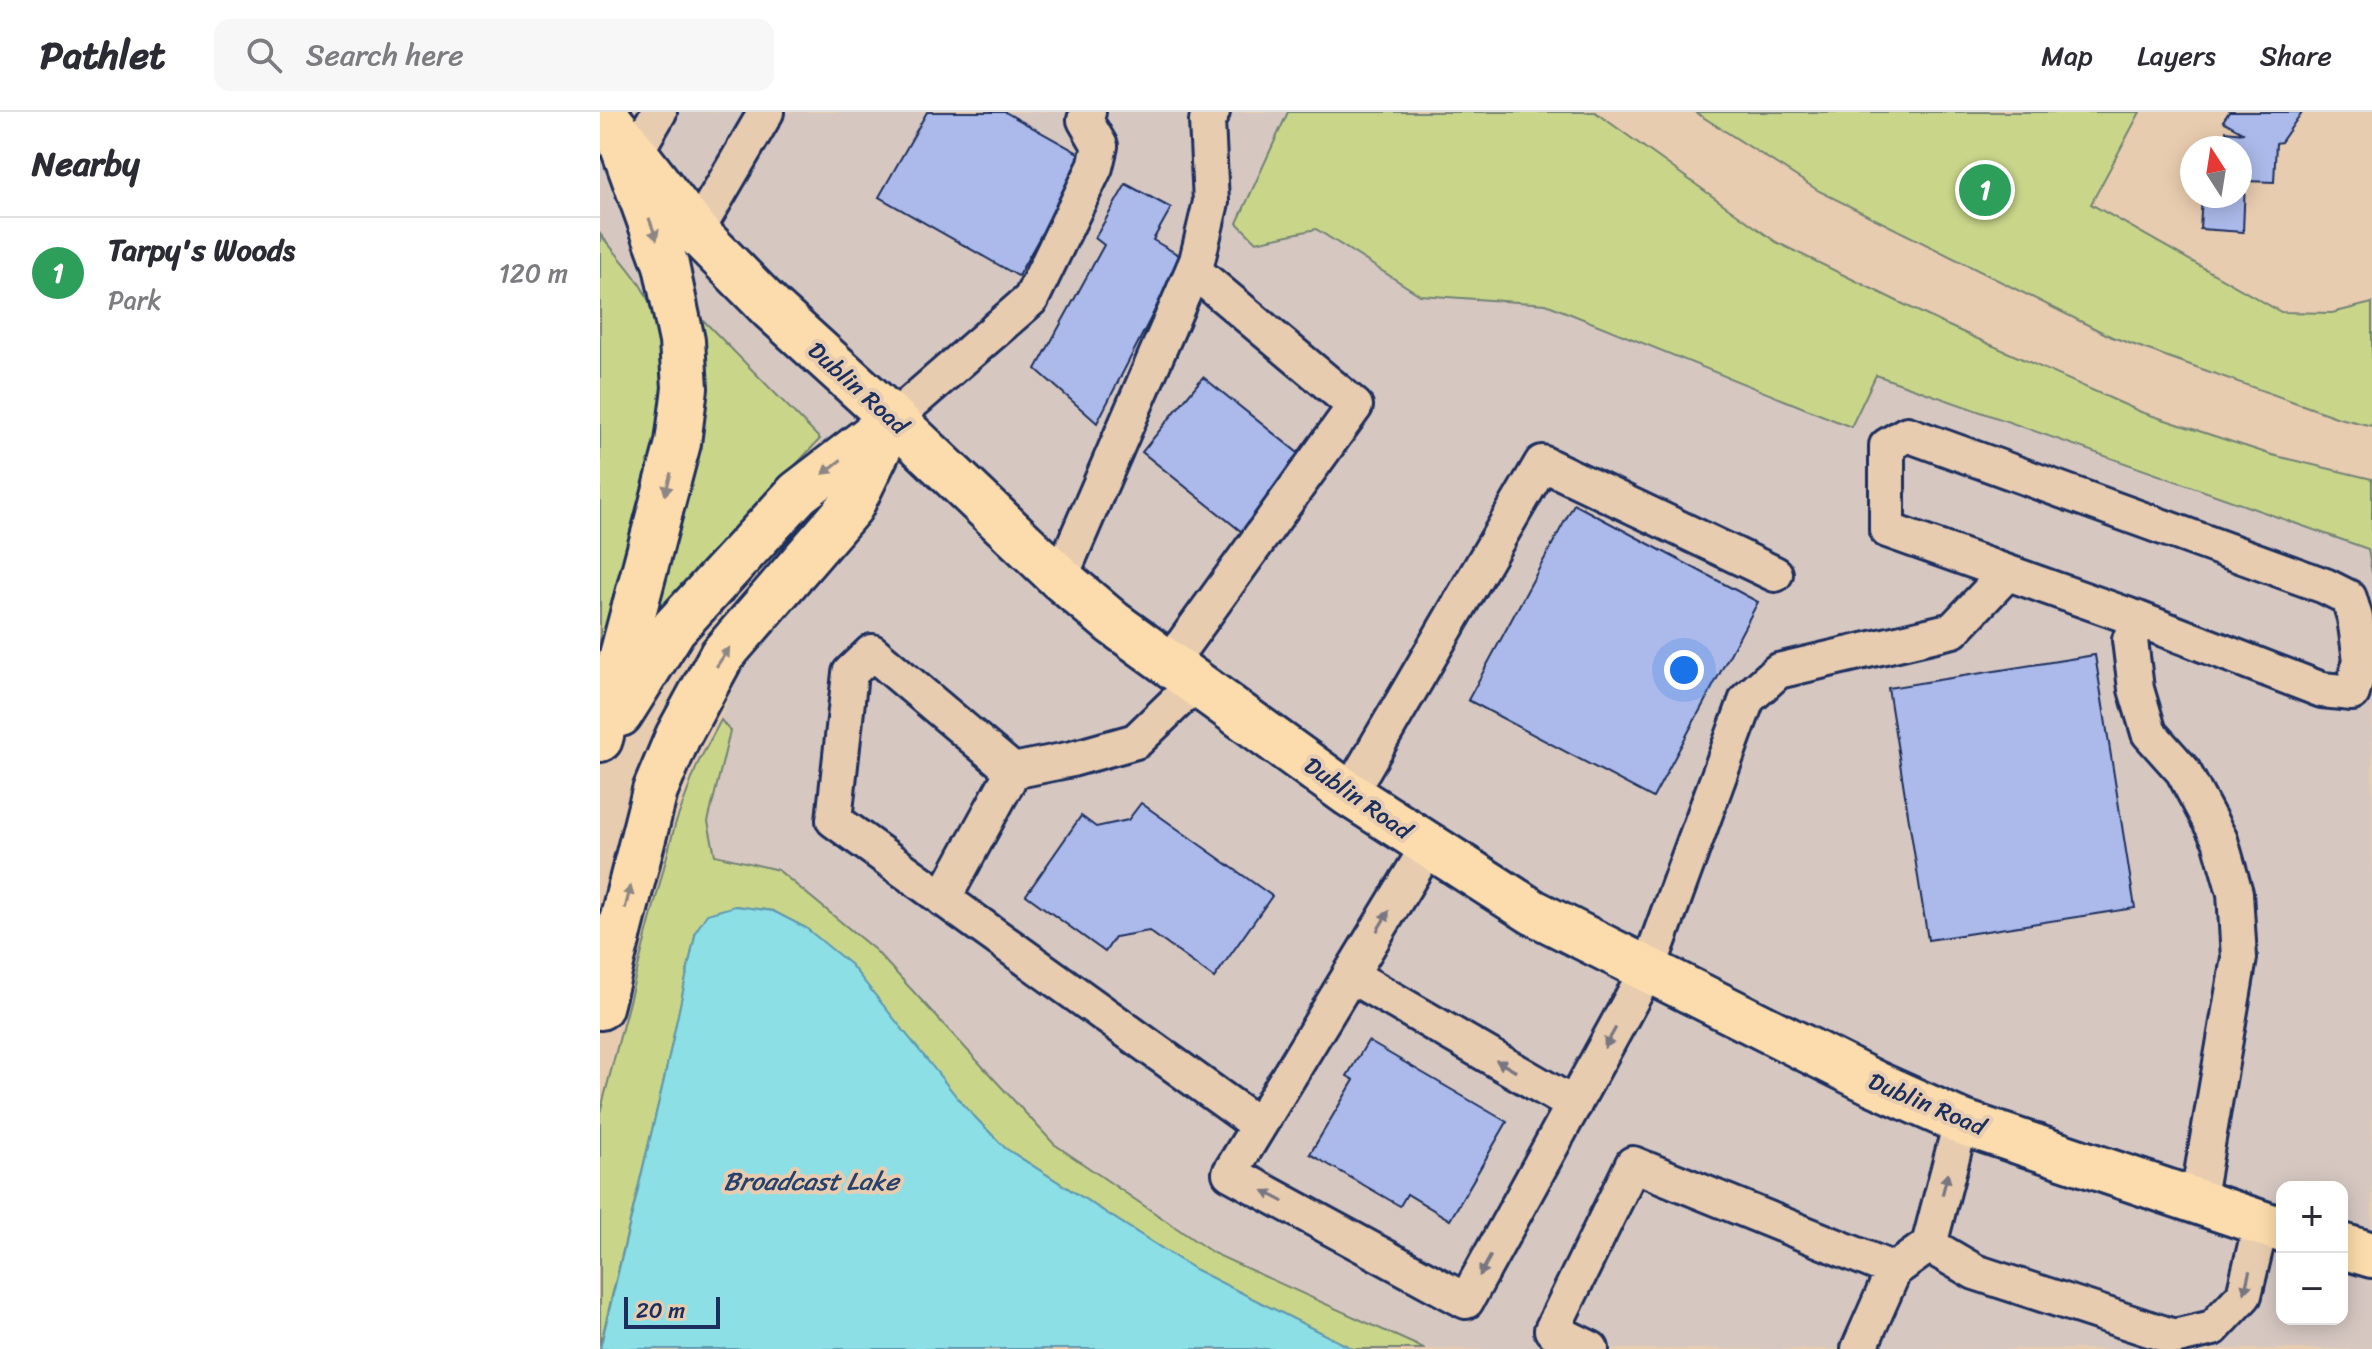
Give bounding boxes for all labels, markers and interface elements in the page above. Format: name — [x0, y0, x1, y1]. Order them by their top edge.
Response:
search box — [214, 19, 774, 91]
text: Pathlet — [40, 22, 166, 89]
text: Search here — [306, 28, 464, 82]
text: Map — [2041, 31, 2093, 80]
text: Layers — [2137, 31, 2216, 80]
text: Share — [2260, 31, 2332, 80]
icon: search — [242, 33, 286, 77]
text: Nearby — [32, 134, 140, 194]
north arrow — [2180, 136, 2252, 208]
pin: 1 — [1959, 160, 2011, 220]
one-way arrow — [647, 218, 660, 242]
text: Tarpy's Woods — [108, 223, 295, 277]
text: 1 — [52, 250, 64, 296]
text: 120 m — [499, 250, 568, 296]
text: Park — [108, 277, 161, 323]
street label: Dublin Road — [798, 331, 920, 447]
one-way arrow — [822, 458, 842, 475]
one-way arrow — [661, 471, 673, 496]
one-way arrow — [715, 646, 730, 667]
your location — [1664, 650, 1704, 690]
street label: Dublin Road — [1295, 745, 1423, 852]
one-way arrow — [622, 884, 634, 909]
one-way arrow — [1376, 910, 1390, 932]
one-way arrow — [1603, 1026, 1617, 1049]
one-way arrow — [1495, 1059, 1517, 1073]
street label: Dublin Road — [1862, 1060, 1995, 1149]
water label: Broadcast Lake — [723, 1158, 901, 1204]
one-way arrow — [1939, 1171, 1951, 1196]
map controls — [2276, 1181, 2348, 1325]
button: + — [2276, 1181, 2348, 1253]
one-way arrow — [1262, 1189, 1284, 1203]
button: − — [2276, 1253, 2348, 1325]
one-way arrow — [1479, 1254, 1492, 1277]
one-way arrow — [2240, 1269, 2253, 1294]
text: 20 m — [636, 1291, 685, 1330]
scale bar — [624, 1293, 720, 1329]

